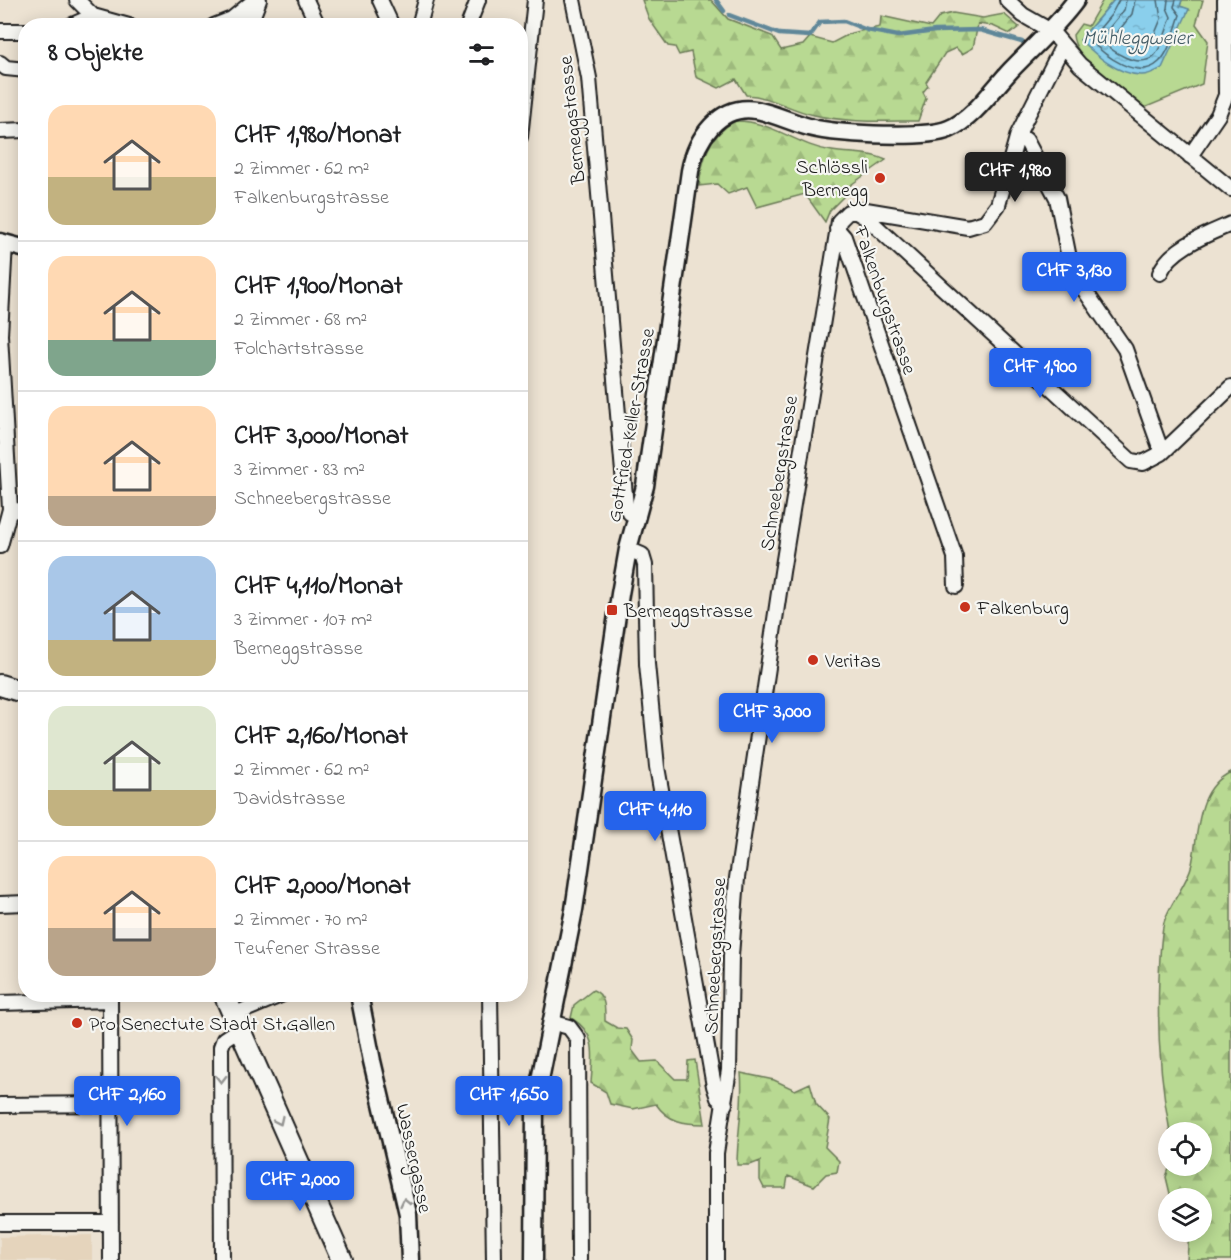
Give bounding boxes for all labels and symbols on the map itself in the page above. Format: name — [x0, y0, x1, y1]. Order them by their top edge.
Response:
water label: Mühleggweier — [1082, 24, 1194, 55]
street label: Berneggstrasse — [552, 54, 596, 186]
pin: CHF 1,980 — [946, 152, 1084, 203]
place label: Schlössli Bernegg — [796, 154, 868, 207]
marker: Schlössli Bernegg — [873, 171, 887, 185]
street label: Falkenburgstrasse — [843, 222, 923, 379]
pin: CHF 3,130 — [1005, 252, 1143, 303]
street label: Gottfried-Keller-Strasse — [601, 326, 664, 525]
pin: CHF 1,900 — [971, 348, 1109, 399]
street label: Schneebergstrasse — [754, 394, 808, 553]
place label: Falkenburg — [976, 595, 1069, 625]
place label: Berneggstrasse — [623, 598, 753, 628]
marker: Falkenburg — [958, 600, 972, 614]
marker: Berneggstrasse — [605, 603, 619, 617]
place label: Veritas — [824, 648, 881, 677]
marker: Veritas — [806, 653, 820, 667]
pin: CHF 3,000 — [703, 693, 841, 744]
pin: CHF 4,110 — [586, 791, 724, 842]
street label: Schneebergstrasse — [698, 877, 736, 1035]
place label: Pro Senectute Stadt St.Gallen — [89, 1011, 335, 1040]
marker: Pro Senectute Stadt St.Gallen — [70, 1016, 84, 1030]
one-way arrow — [215, 1075, 227, 1084]
pin: CHF 2,160 — [58, 1076, 196, 1127]
pin: CHF 1,650 — [440, 1076, 578, 1127]
street label: Wassergasse — [386, 1101, 438, 1216]
one-way arrow — [272, 1115, 284, 1126]
pin: CHF 2,000 — [231, 1161, 369, 1212]
one-way arrow — [400, 1197, 413, 1207]

